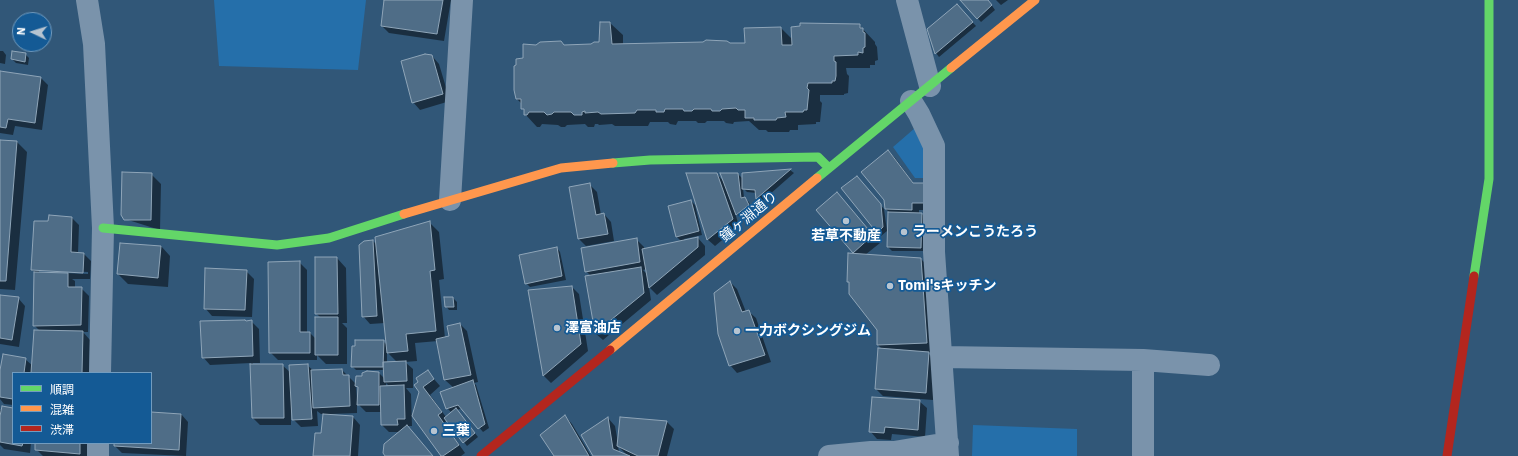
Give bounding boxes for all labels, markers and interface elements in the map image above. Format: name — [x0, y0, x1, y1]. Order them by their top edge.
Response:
north arrow — [12, 12, 52, 52]
text: N — [14, 27, 28, 36]
street label: 鐘ヶ淵通り — [717, 188, 781, 246]
marker: 若草不動産 — [841, 216, 851, 226]
place label: ラーメンこうたろう — [912, 224, 1038, 240]
marker: ラーメンこうたろう — [899, 227, 909, 237]
place label: 若草不動産 — [811, 228, 881, 244]
place label: Tomi'sキッチン — [898, 278, 996, 294]
marker: Tomi'sキッチン — [885, 281, 895, 291]
place label: 澤富油店 — [565, 320, 621, 336]
marker: 澤富油店 — [552, 323, 562, 333]
place label: 一力ボクシングジム — [745, 323, 871, 339]
marker: 一力ボクシングジム — [732, 326, 742, 336]
legend — [12, 372, 152, 444]
text: 順調 — [50, 382, 74, 397]
text: 混雑 — [50, 402, 74, 417]
text: 渋滞 — [50, 422, 74, 437]
place label: 三葉 — [442, 423, 470, 439]
marker: 三葉 — [429, 426, 439, 436]

